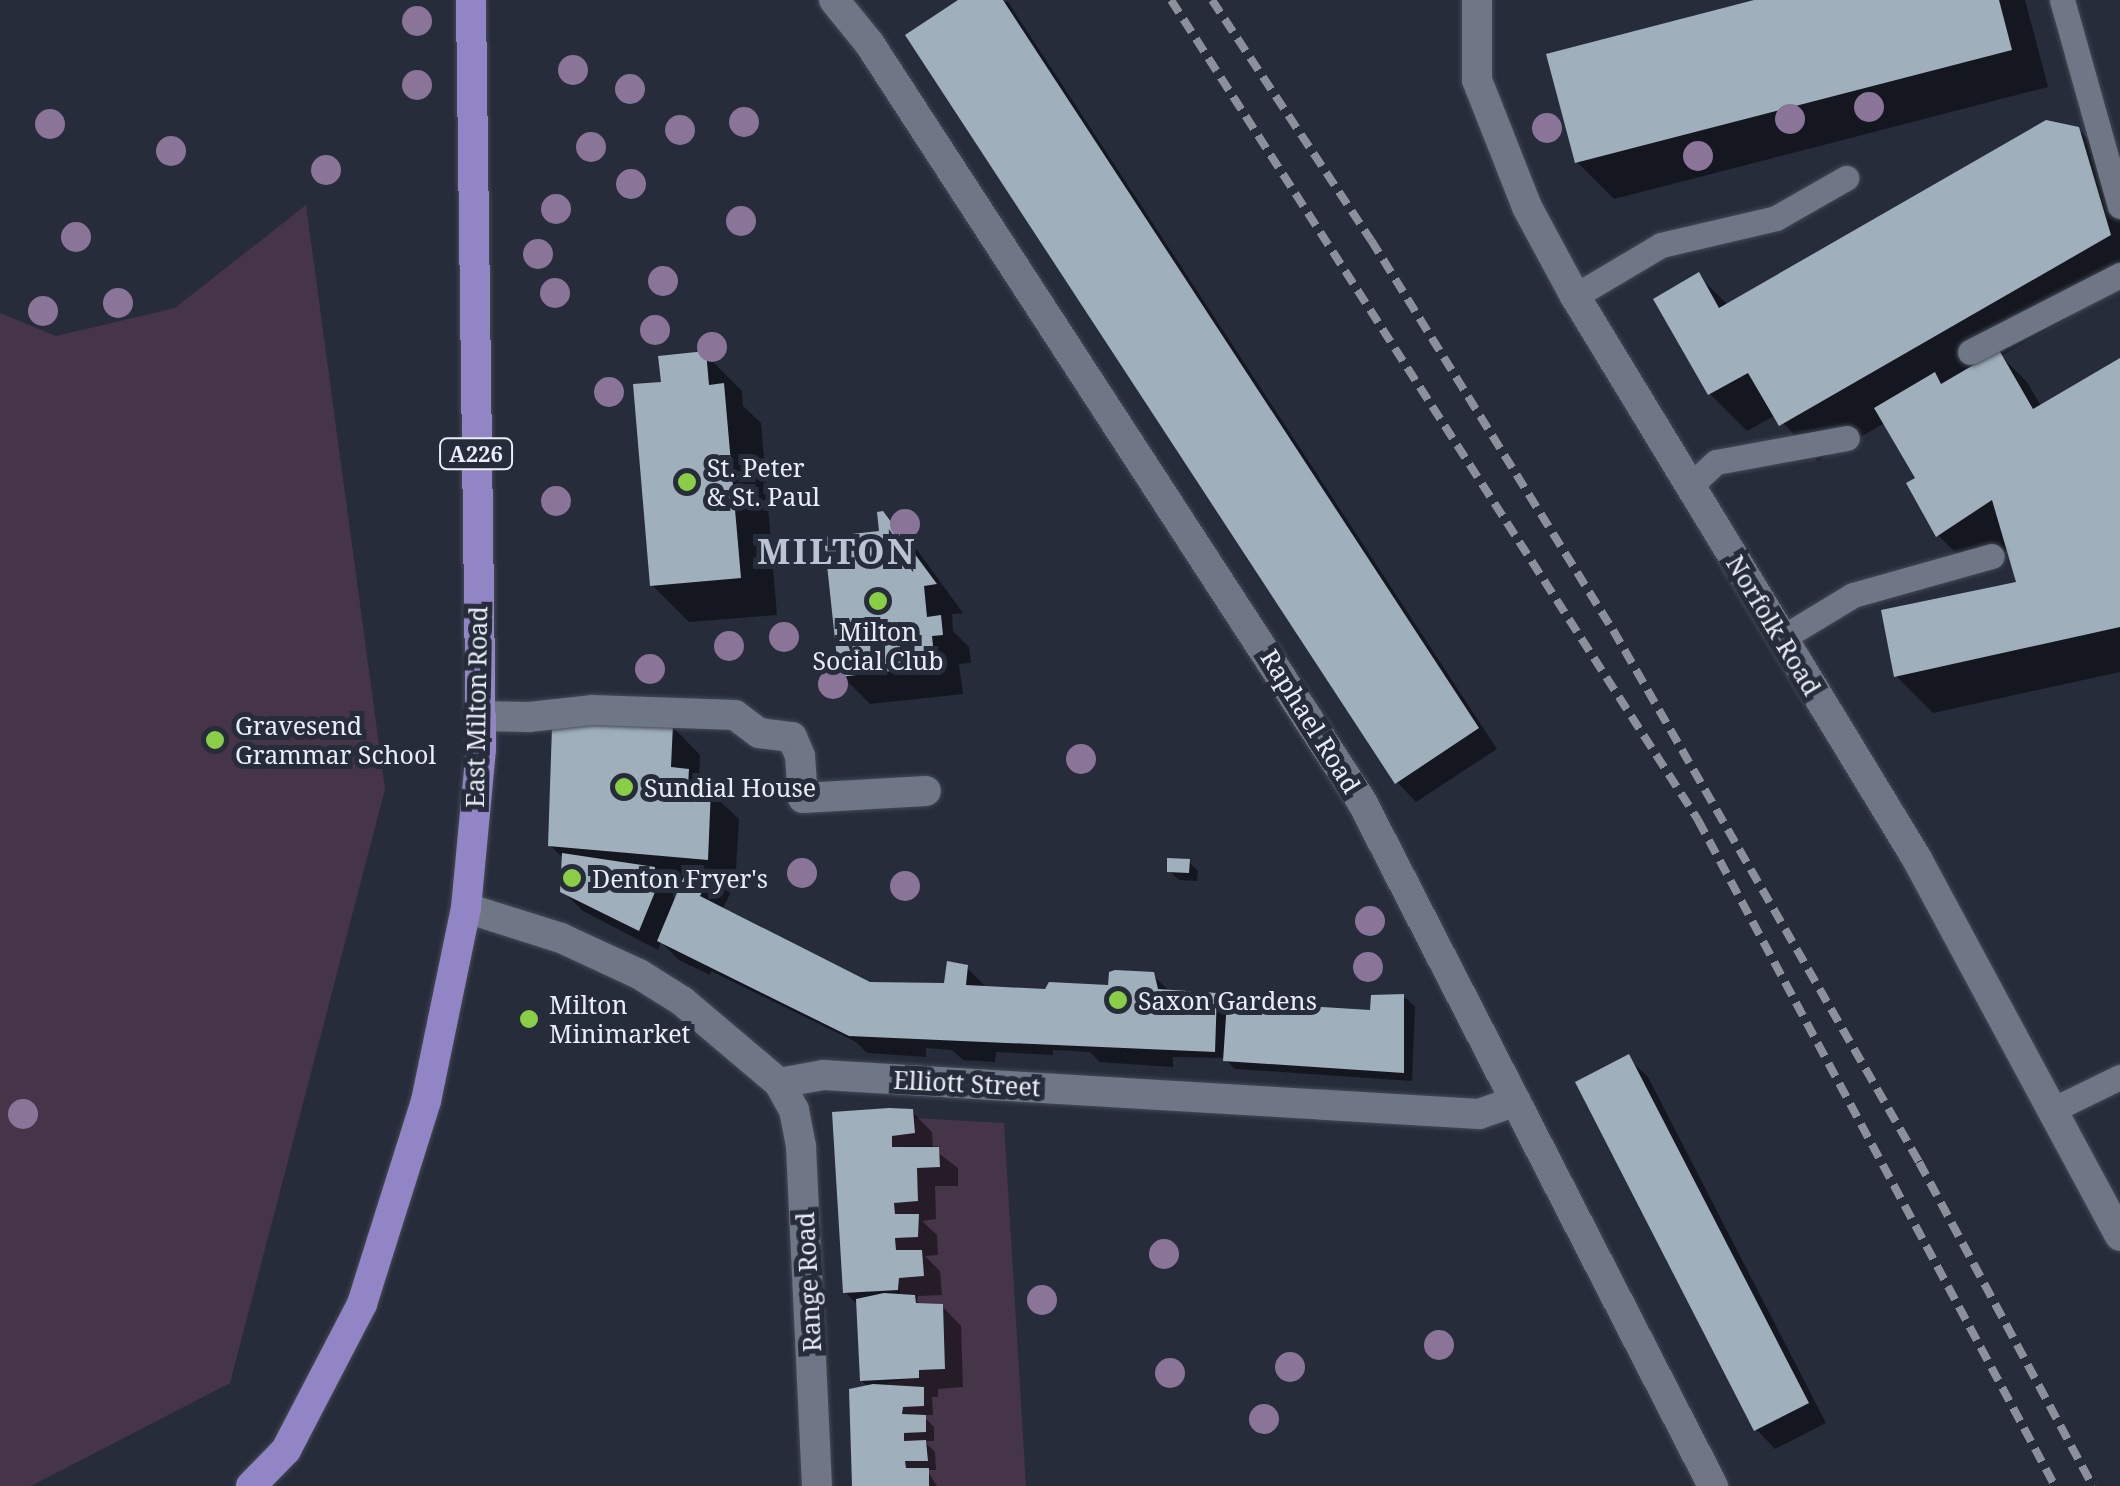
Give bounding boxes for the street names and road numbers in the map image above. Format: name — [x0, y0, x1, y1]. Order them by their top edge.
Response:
road number: A226 — [438, 437, 514, 471]
street label: Norfolk Road — [1720, 550, 1828, 700]
street label: East Milton Road — [459, 606, 493, 808]
street label: Raphael Road — [1255, 644, 1367, 798]
street label: Elliott Street — [893, 1064, 1041, 1102]
street label: Range Road — [789, 1211, 827, 1353]

